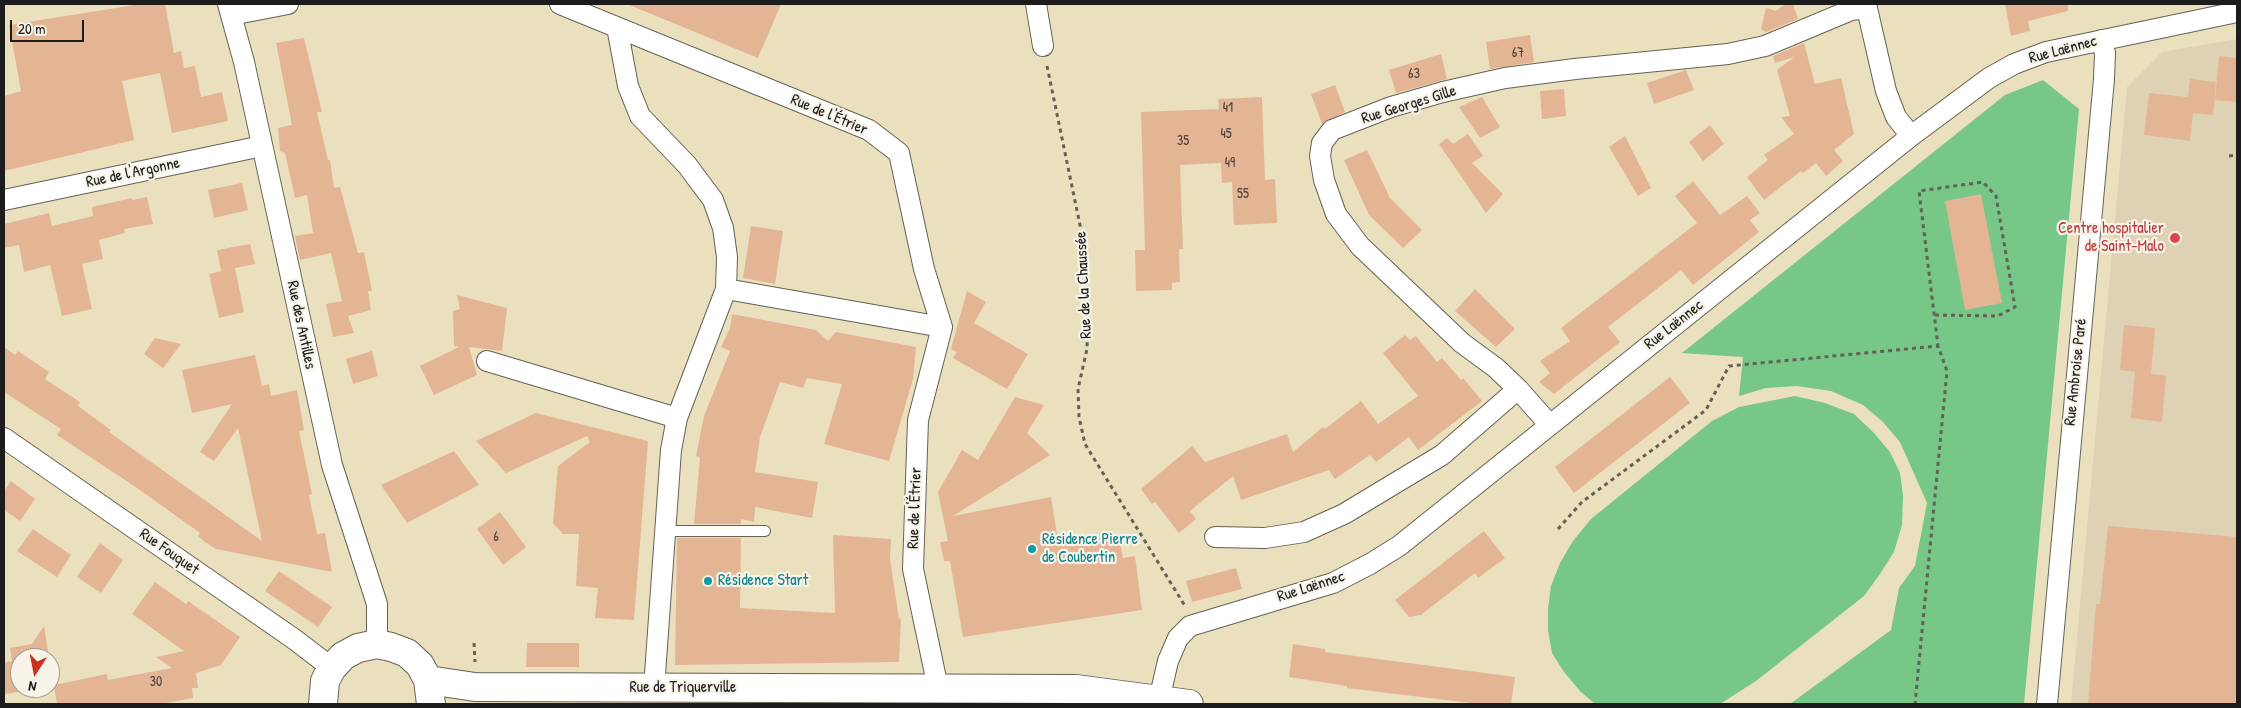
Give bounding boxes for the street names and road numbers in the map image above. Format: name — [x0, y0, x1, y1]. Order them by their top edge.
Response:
street label: Rue Laënnec — [2027, 32, 2099, 68]
street label: Rue Georges Gille — [1359, 81, 1459, 129]
street label: Rue de l'Étrier — [788, 90, 870, 140]
street label: Rue de l'Argonne — [84, 154, 182, 192]
street label: Rue de la Chaussée — [1072, 231, 1096, 339]
street label: Rue des Antilles — [282, 279, 320, 371]
street label: Rue Laënnec — [1641, 296, 1707, 354]
street label: Rue Ambroise Paré — [2061, 317, 2091, 427]
street label: Rue de l'Étrier — [904, 467, 926, 549]
street label: Rue Fouquet — [136, 525, 202, 579]
street label: Rue Laënnec — [1275, 567, 1347, 607]
street label: Rue de Triquerville — [630, 678, 736, 698]

